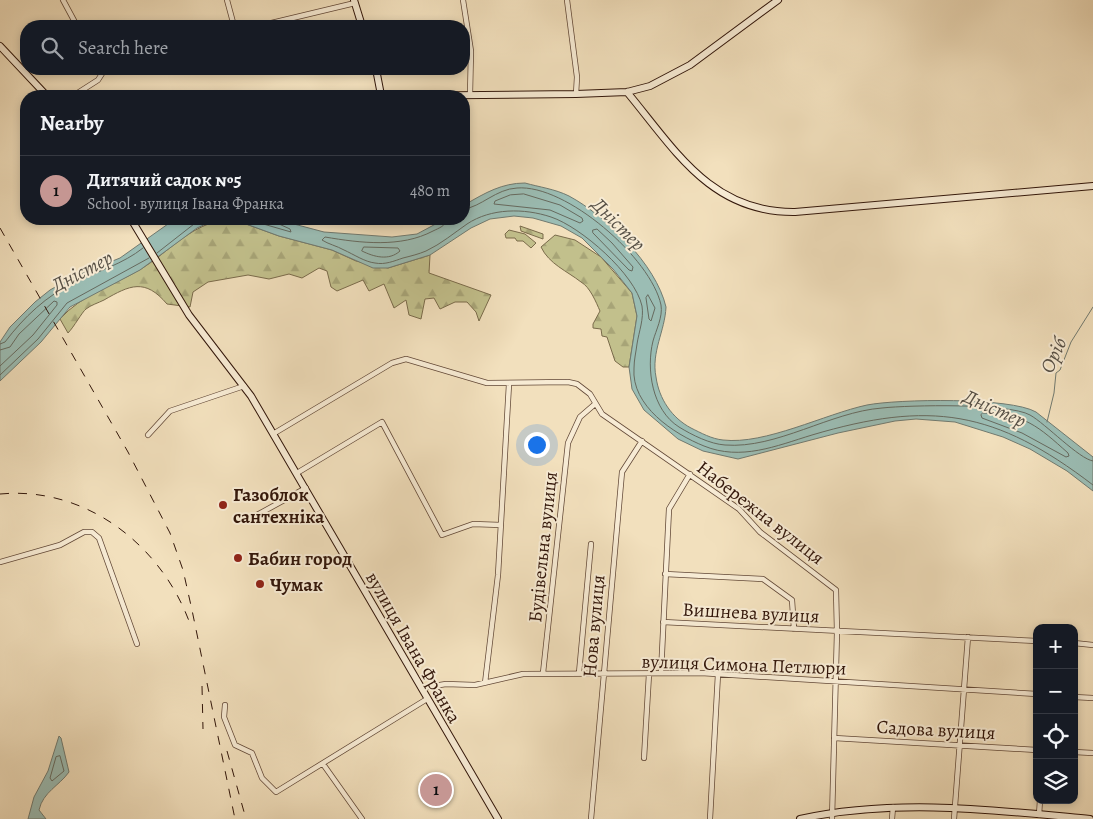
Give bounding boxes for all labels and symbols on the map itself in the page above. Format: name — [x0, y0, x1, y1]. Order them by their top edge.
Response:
water label: Дністер — [584, 190, 651, 257]
water label: Дністер — [45, 244, 118, 300]
water label: Оріб — [1034, 332, 1074, 377]
water label: Дністер — [957, 382, 1030, 434]
your location — [524, 432, 550, 458]
street label: Набережна вулиця — [691, 455, 830, 571]
street label: Будівельна вулиця — [522, 470, 564, 624]
place label: Газоблок сантехніка — [233, 482, 325, 530]
marker: Газоблок сантехніка — [217, 499, 229, 511]
place label: Бабин город — [248, 546, 352, 572]
marker: Бабин город — [232, 552, 244, 564]
street label: вулиця Івана Франка — [359, 567, 467, 728]
place label: Чумак — [270, 572, 323, 598]
street label: Нова вулиця — [577, 574, 611, 679]
marker: Чумак — [254, 578, 266, 590]
street label: Вишнева вулиця — [682, 596, 820, 630]
street label: вулиця Симона Петлюри — [641, 648, 847, 682]
street label: Садова вулиця — [876, 714, 996, 746]
pin: 1 — [420, 771, 452, 809]

